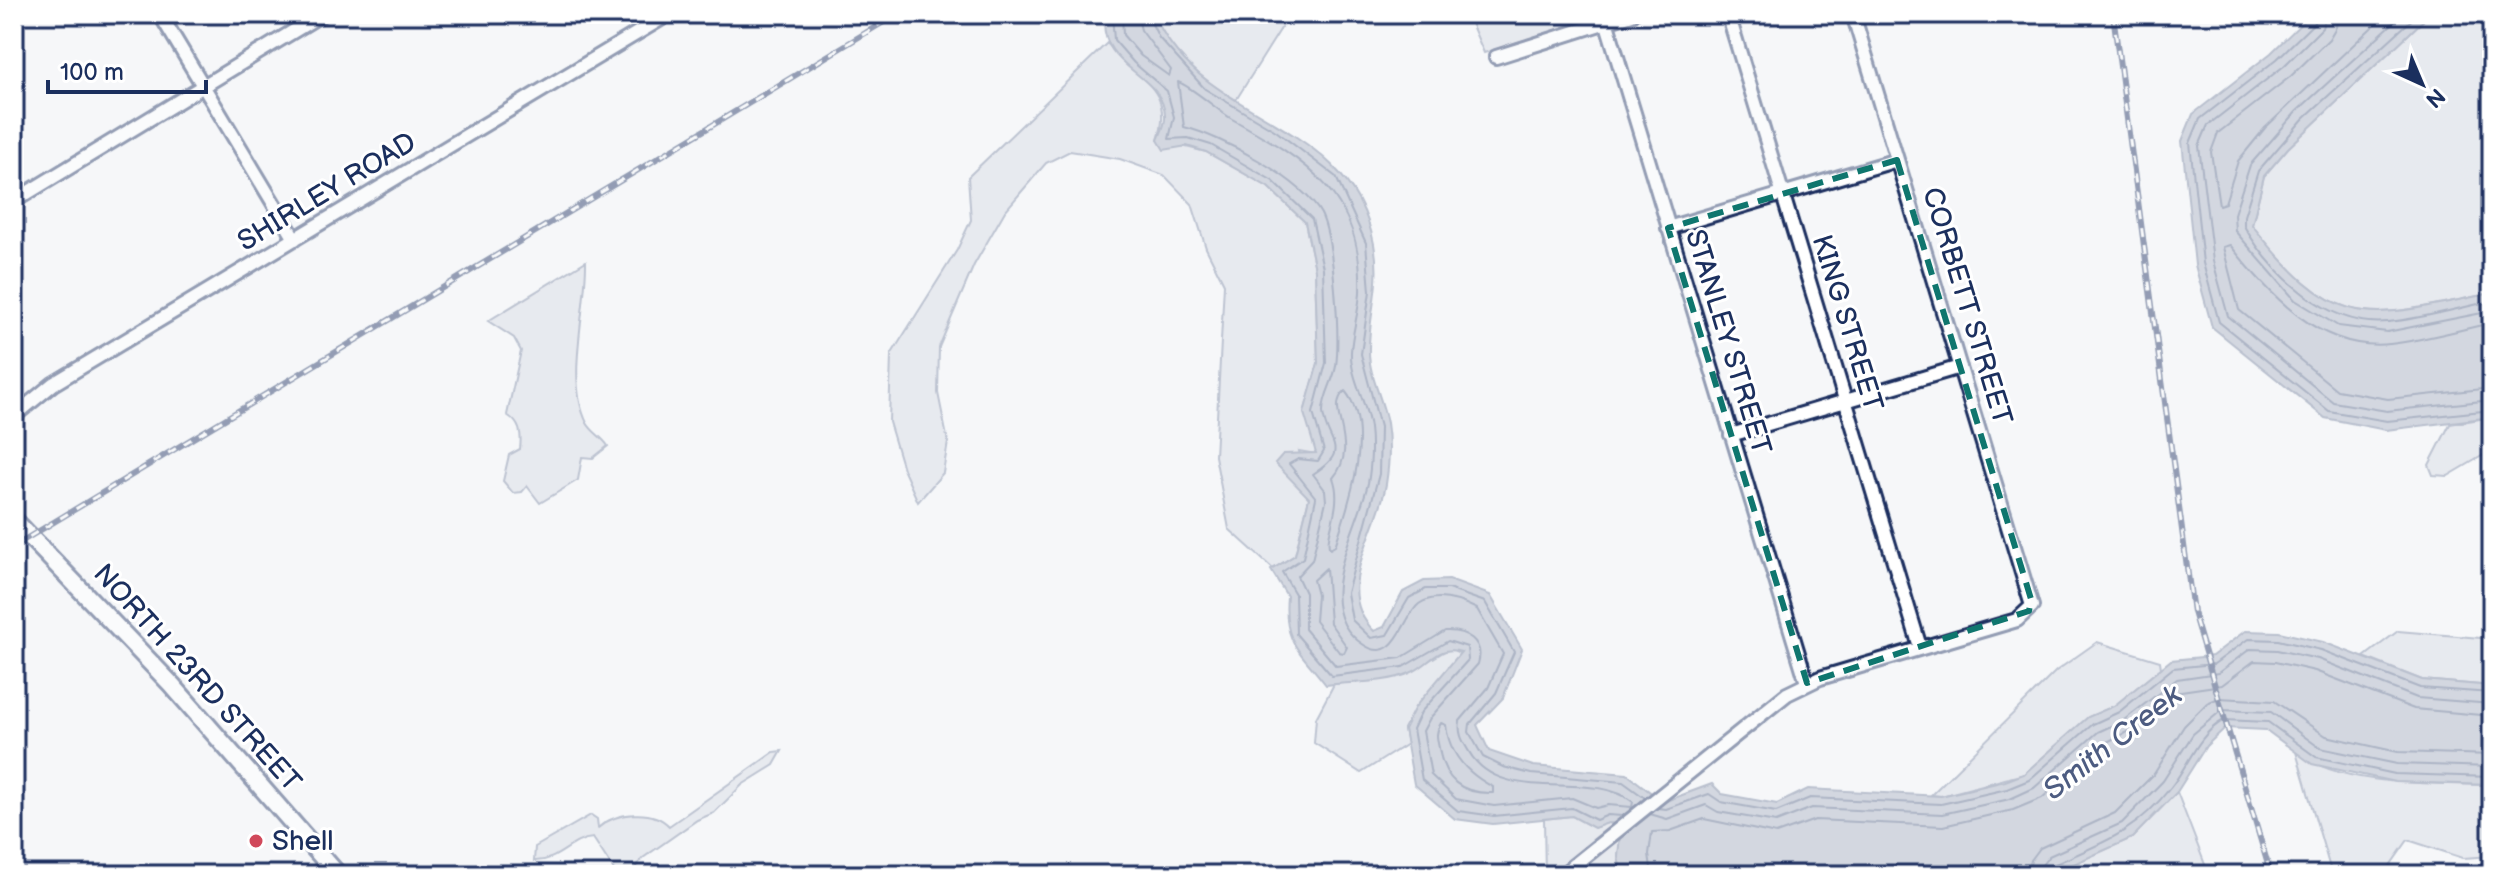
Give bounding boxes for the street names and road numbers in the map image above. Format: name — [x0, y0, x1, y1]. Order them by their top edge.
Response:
street label: SHIRLEY ROAD — [232, 126, 422, 258]
street label: CORBETT STREET — [1915, 183, 2019, 429]
street label: STANLEY STREET — [1678, 226, 1778, 459]
street label: KING STREET — [1805, 231, 1890, 415]
street label: NORTH 23RD STREET — [86, 558, 308, 799]

